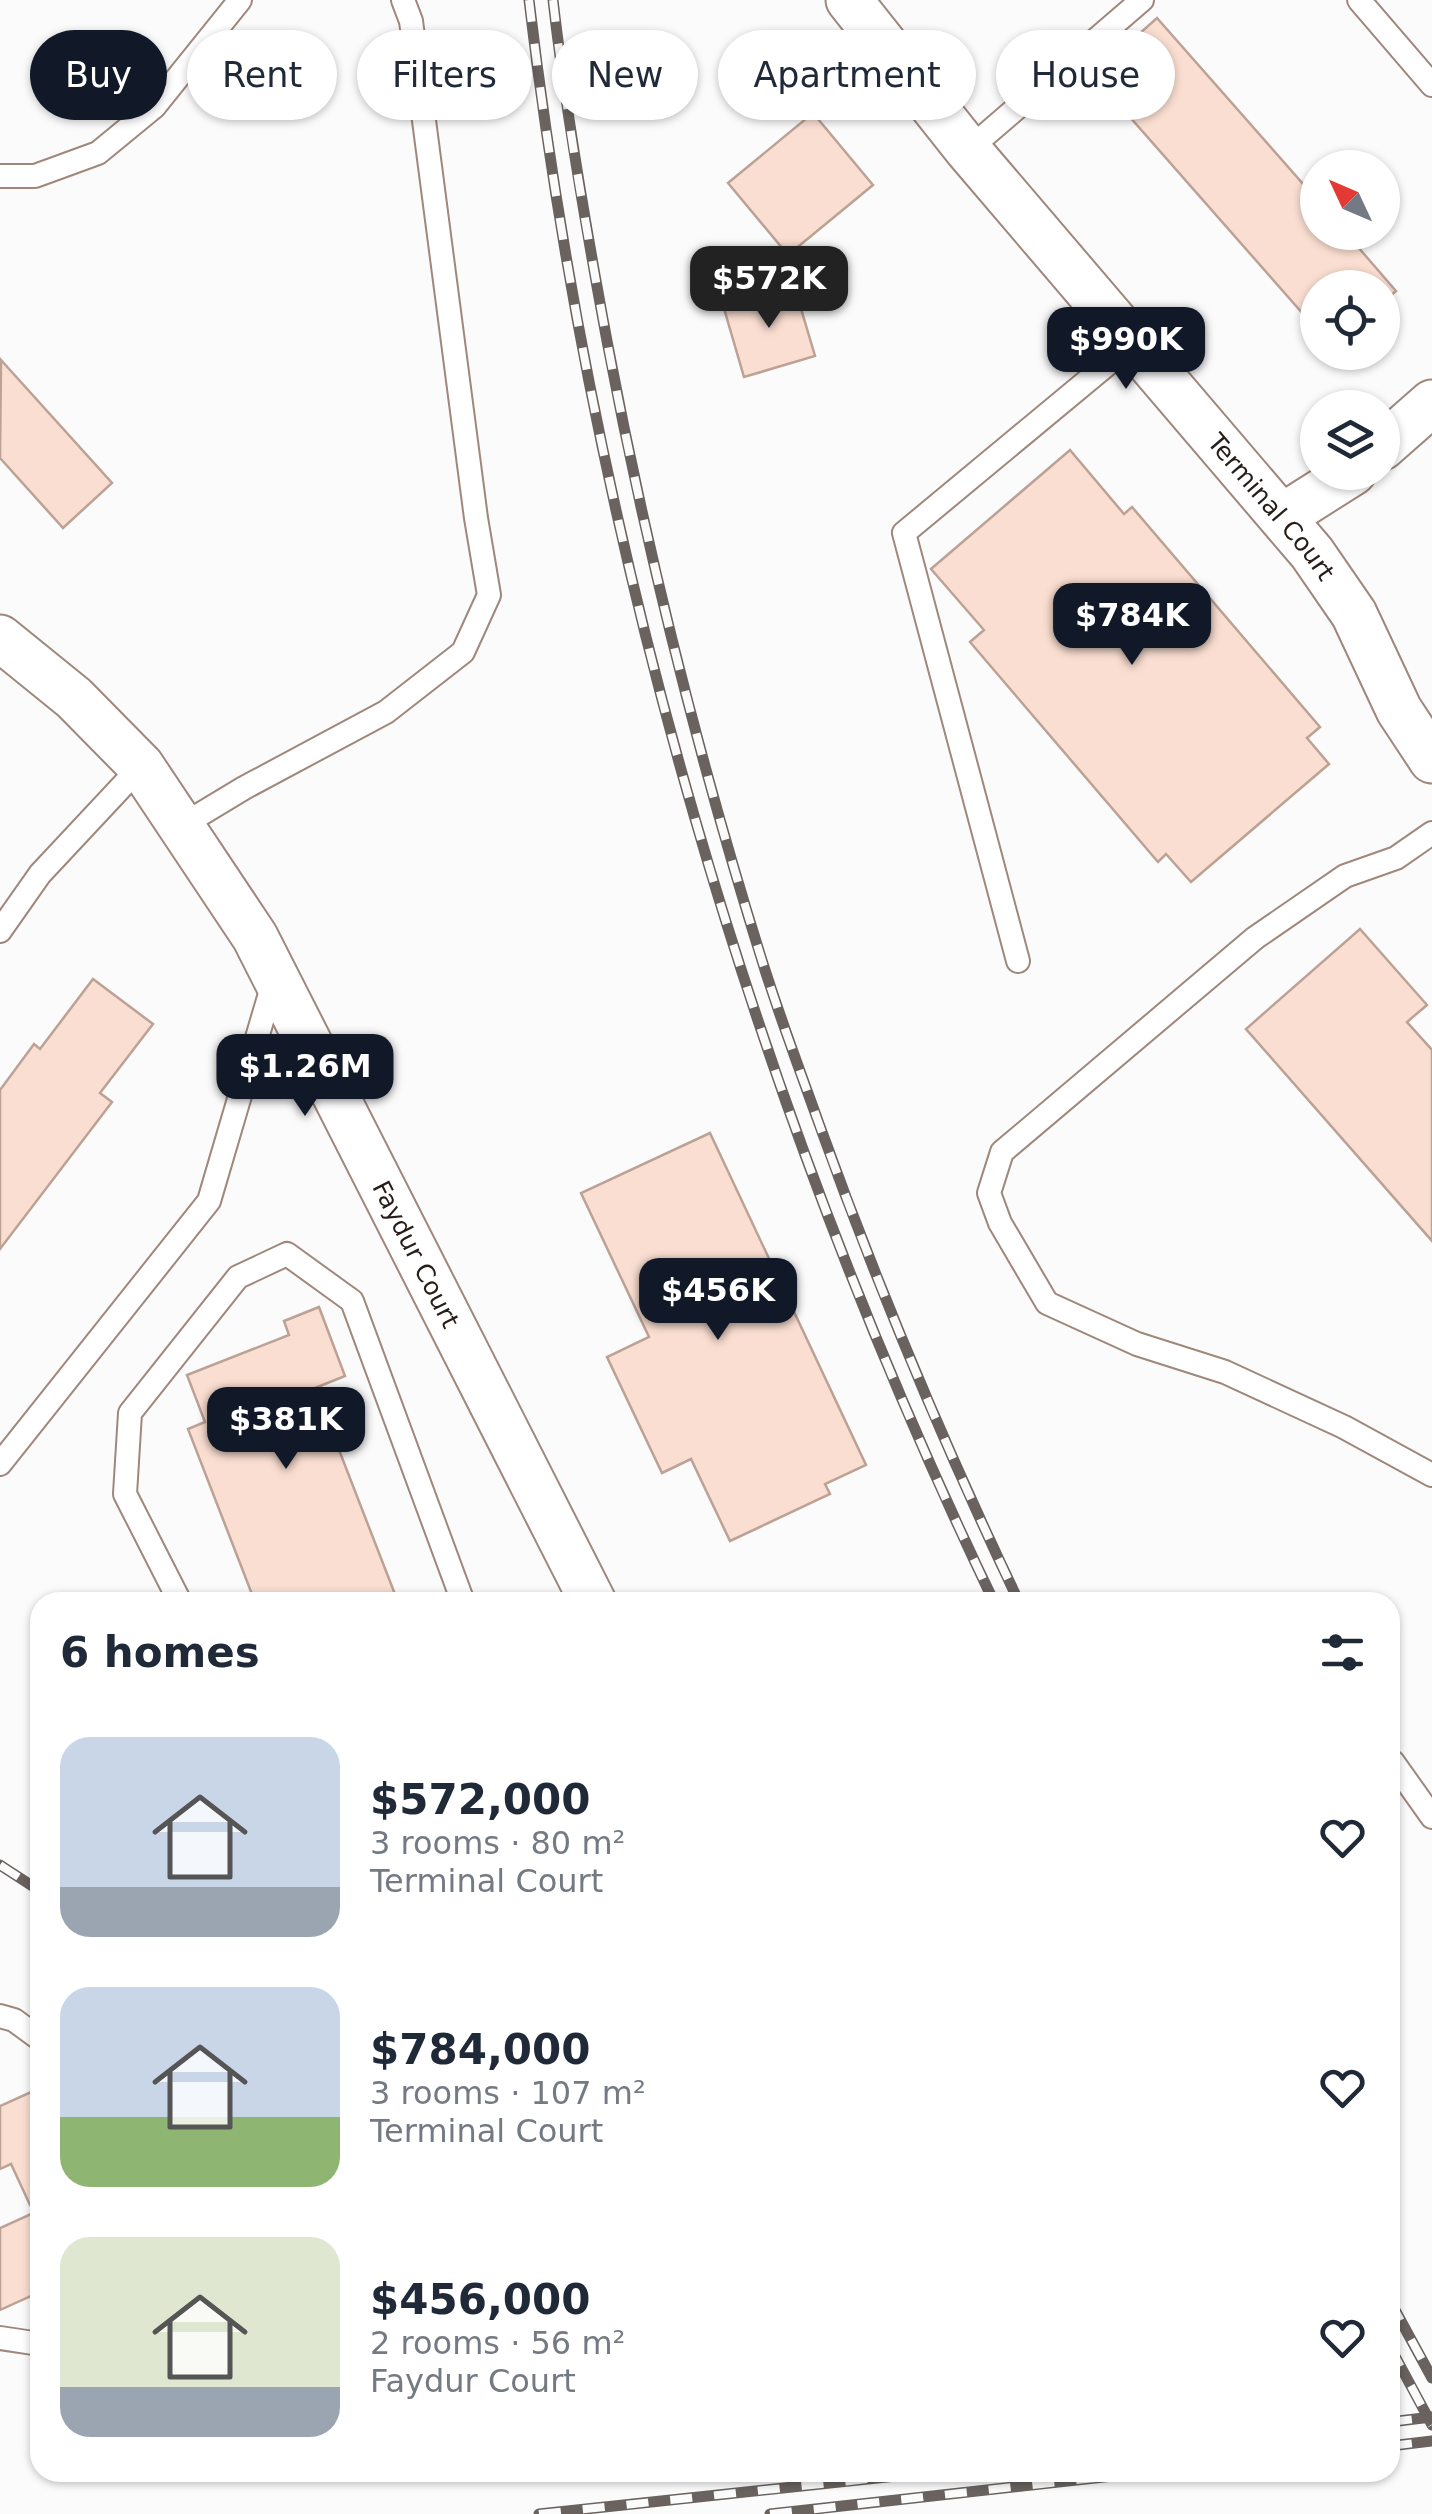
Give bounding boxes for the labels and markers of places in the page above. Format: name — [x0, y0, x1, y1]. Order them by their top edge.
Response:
pin: $572K — [699, 246, 839, 331]
pin: $990K — [1056, 307, 1196, 392]
pin: $784K — [1062, 583, 1202, 668]
pin: $1.26M — [224, 1034, 386, 1119]
pin: $456K — [648, 1258, 788, 1343]
pin: $381K — [216, 1387, 356, 1472]

